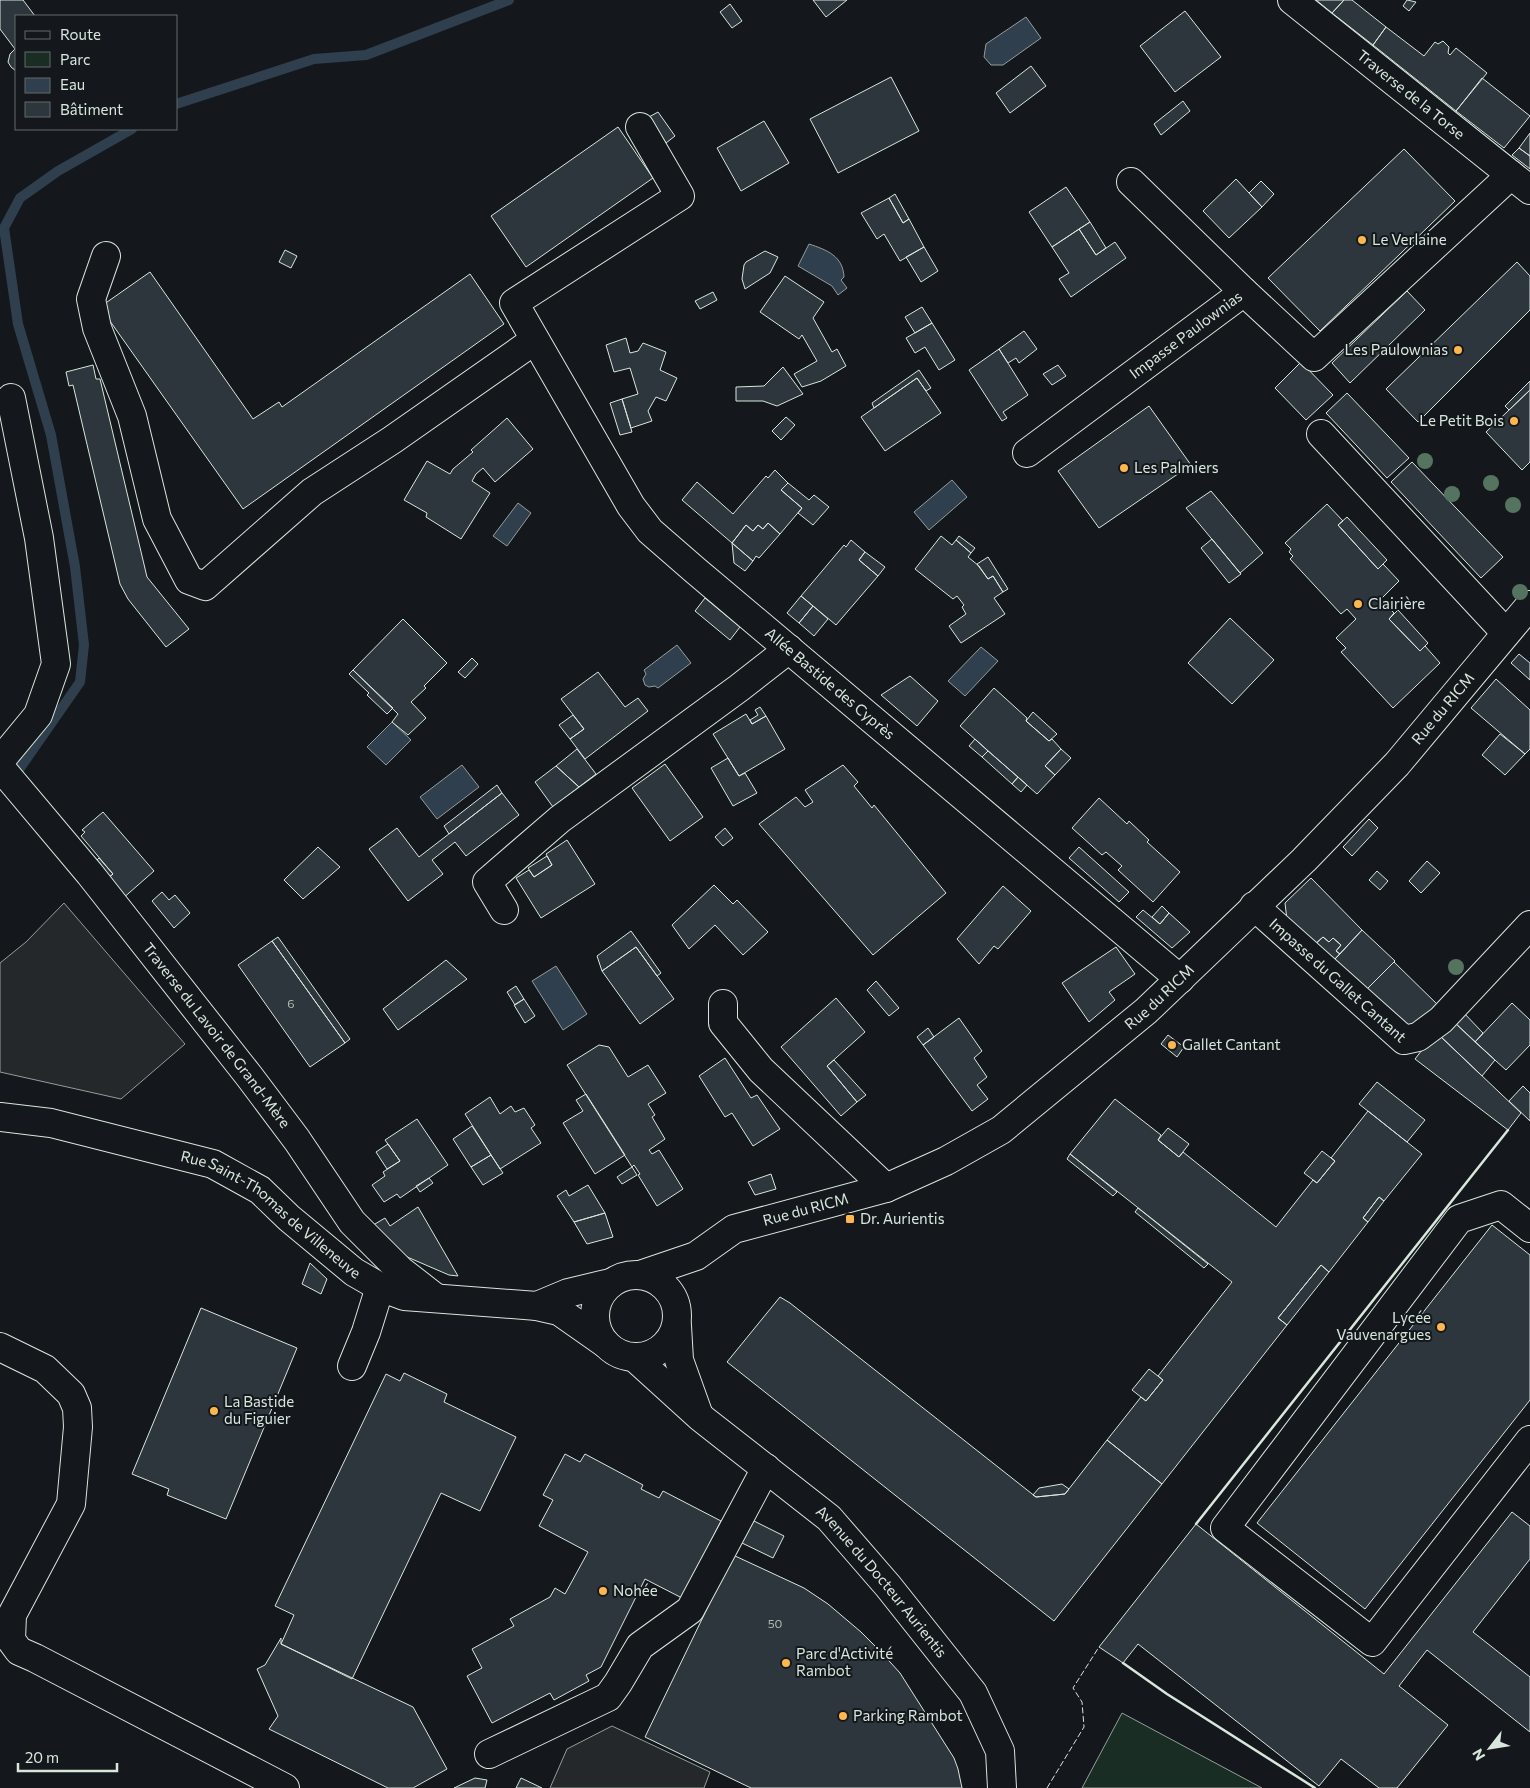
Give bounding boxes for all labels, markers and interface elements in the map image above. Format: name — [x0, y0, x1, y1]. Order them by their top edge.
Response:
legend — [15, 15, 178, 130]
text: Route — [60, 25, 101, 43]
street label: Traverse de la Torse — [1354, 46, 1469, 142]
text: Parc — [60, 50, 90, 68]
text: Eau — [60, 75, 85, 93]
text: Bâtiment — [60, 100, 123, 118]
place label: Le Verlaine — [1372, 230, 1447, 248]
marker: Le Verlaine — [1356, 234, 1368, 246]
street label: Impasse Paulownias — [1126, 286, 1245, 382]
place label: Les Paulownias — [1345, 340, 1448, 358]
marker: Les Paulownias — [1452, 344, 1464, 356]
place label: Le Petit Bois — [1419, 411, 1504, 429]
marker: Le Petit Bois — [1508, 415, 1520, 427]
place label: Les Palmiers — [1134, 458, 1219, 476]
marker: Les Palmiers — [1118, 462, 1130, 474]
place label: Clairière — [1368, 594, 1425, 612]
marker: Clairière — [1352, 598, 1364, 610]
street label: Allée Bastide des Cyprès — [762, 623, 899, 743]
street label: Rue du RICM — [1407, 669, 1478, 748]
street label: Impasse du Gallet Cantant — [1266, 914, 1410, 1046]
street label: Traverse du Lavoir de Grand-Mère — [140, 939, 295, 1131]
street label: Rue du RICM — [1121, 960, 1197, 1033]
house number: 6 — [287, 996, 295, 1010]
place label: Gallet Cantant — [1182, 1035, 1281, 1053]
marker: Gallet Cantant — [1166, 1039, 1178, 1051]
street label: Rue Saint-Thomas de Villeneuve — [179, 1146, 364, 1282]
street label: Rue du RICM — [761, 1189, 850, 1229]
place label: Dr. Aurientis — [860, 1209, 945, 1227]
marker: Dr. Aurientis — [844, 1213, 856, 1225]
place label: Lycée Vauvenargues — [1336, 1308, 1431, 1343]
marker: Lycée Vauvenargues — [1435, 1321, 1447, 1333]
place label: La Bastide du Figuier — [224, 1392, 294, 1427]
marker: La Bastide du Figuier — [208, 1405, 220, 1417]
street label: Avenue du Docteur Aurientis — [813, 1501, 951, 1661]
place label: Nohée — [613, 1581, 658, 1599]
marker: Nohée — [597, 1585, 609, 1597]
house number: 50 — [768, 1616, 783, 1630]
place label: Parc d'Activité Rambot — [796, 1644, 893, 1679]
marker: Parc d'Activité Rambot — [780, 1657, 792, 1669]
place label: Parking Rambot — [853, 1706, 963, 1724]
marker: Parking Rambot — [837, 1710, 849, 1722]
north arrow — [1465, 1723, 1515, 1773]
scale bar — [18, 1740, 116, 1772]
text: N — [1468, 1746, 1488, 1764]
text: 20 m — [25, 1748, 59, 1766]

